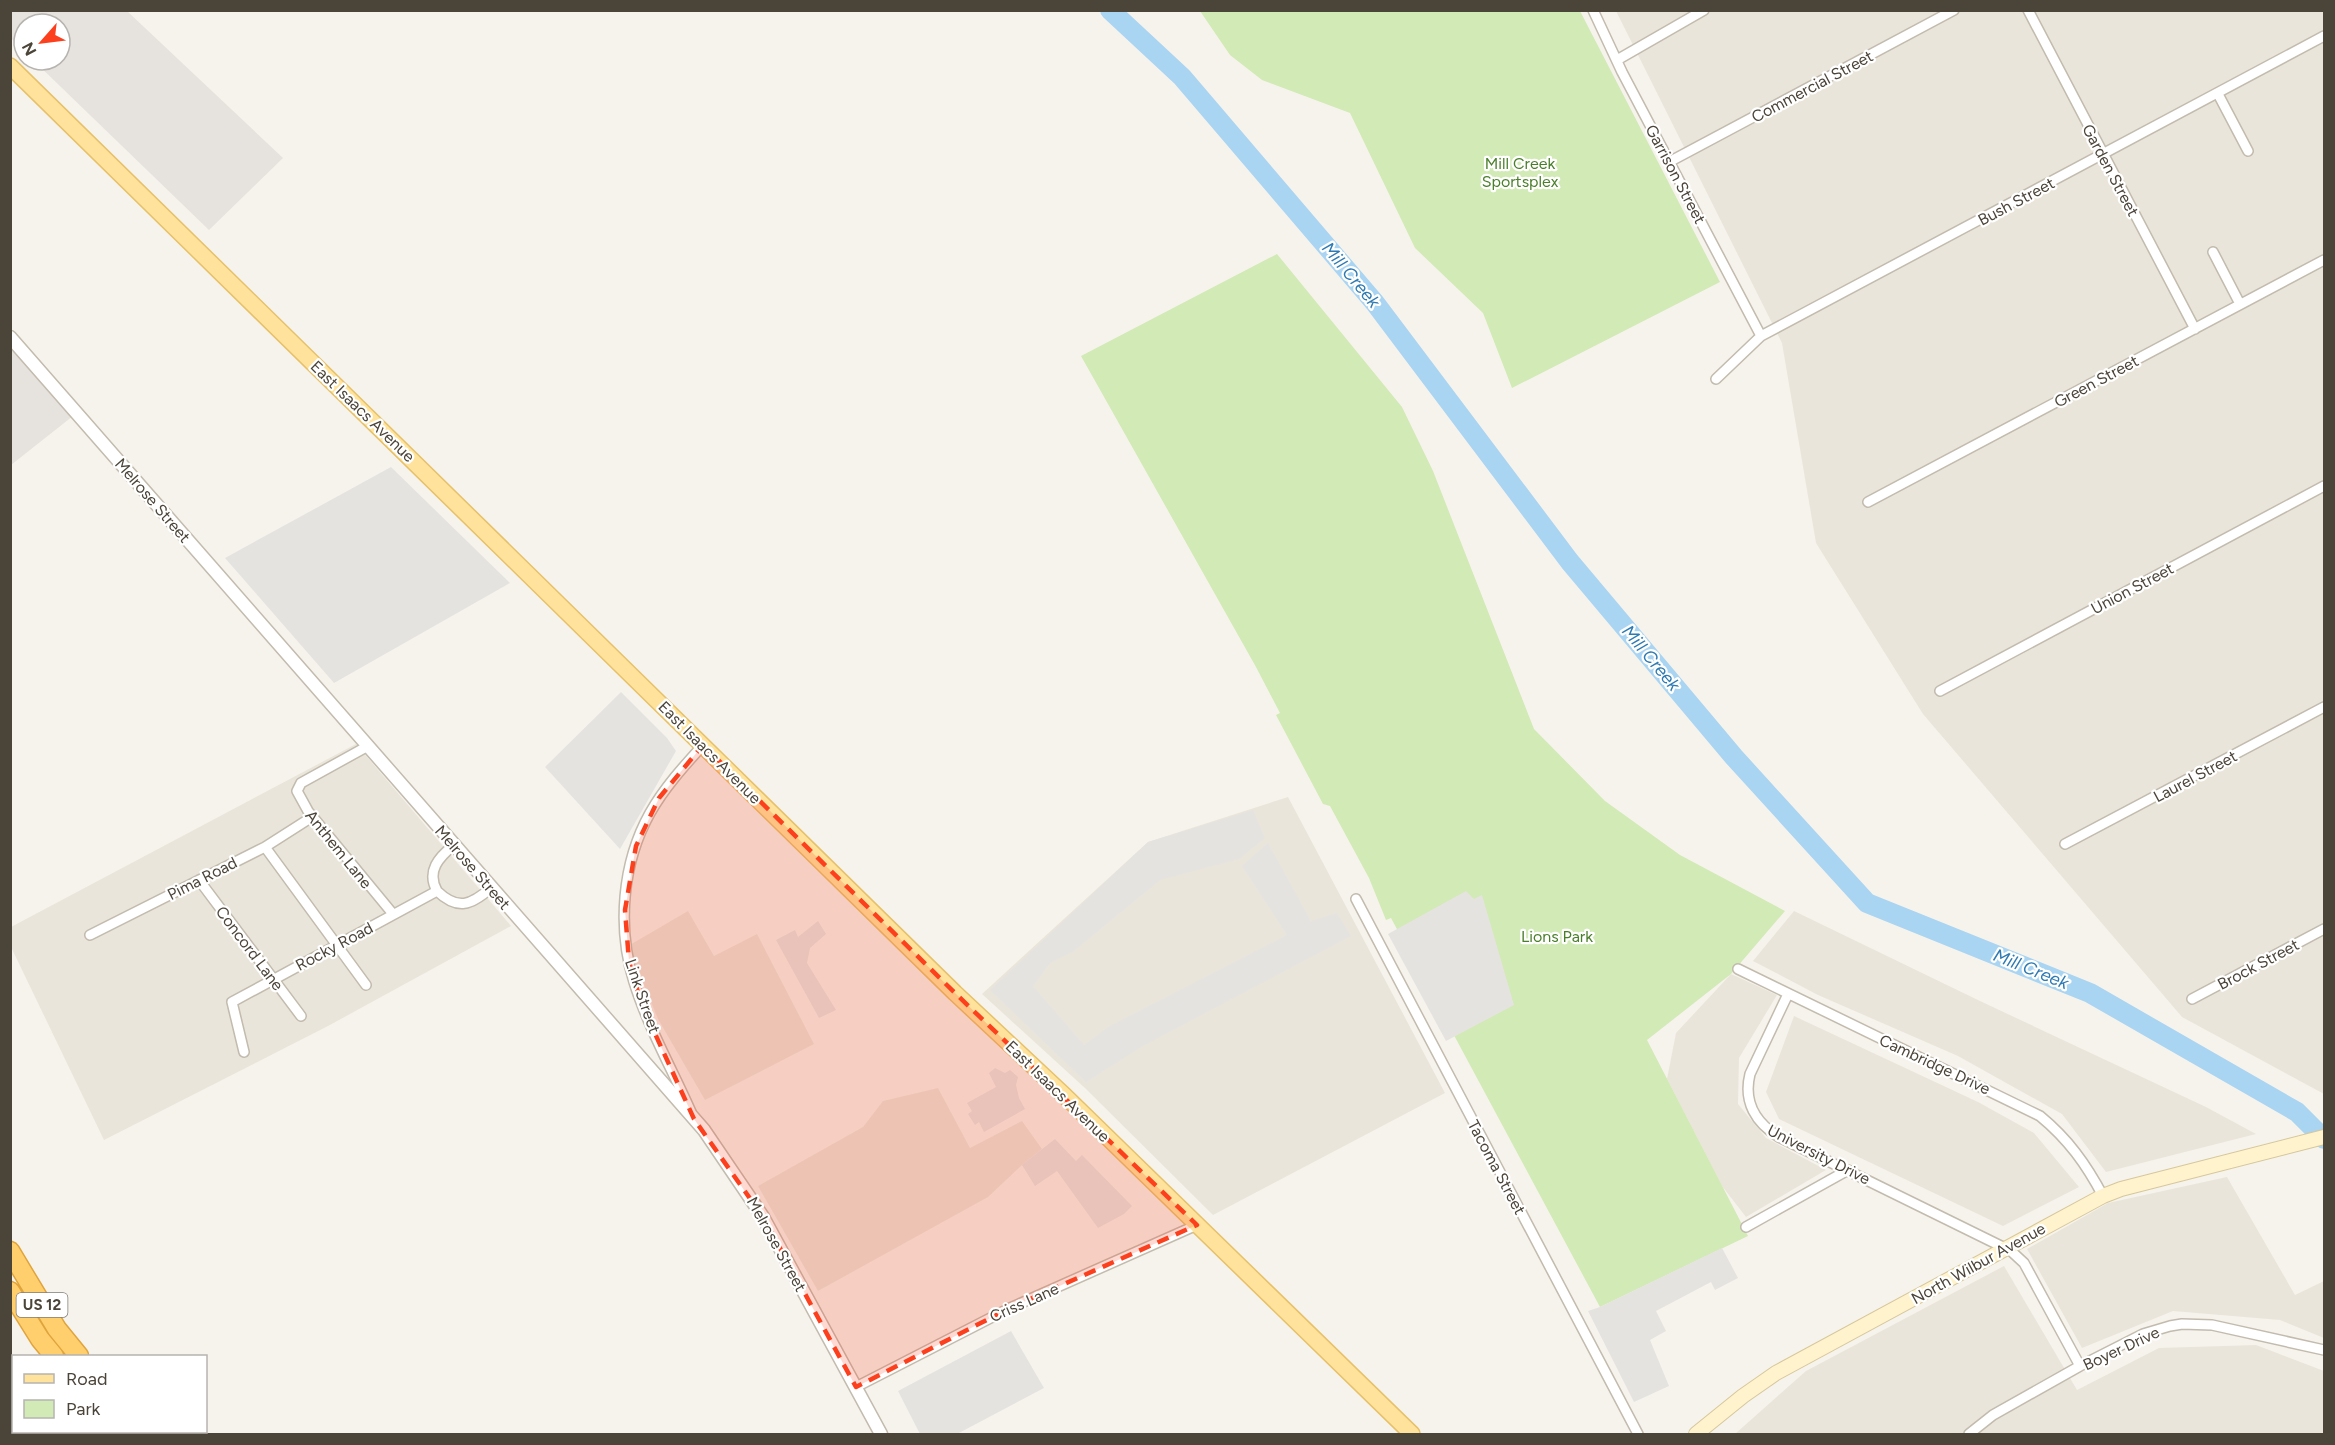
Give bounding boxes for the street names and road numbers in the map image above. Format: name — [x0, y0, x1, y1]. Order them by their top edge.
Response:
street label: Commercial Street — [1748, 46, 1876, 127]
street label: Garden Street — [2078, 121, 2143, 220]
street label: Garrison Street — [1642, 122, 1710, 227]
street label: Bush Street — [1975, 173, 2058, 230]
street label: Green Street — [2051, 351, 2142, 412]
street label: East Isaacs Avenue — [307, 357, 419, 466]
street label: Melrose Street — [111, 454, 194, 546]
street label: Union Street — [2088, 559, 2177, 618]
street label: East Isaacs Avenue — [654, 697, 765, 808]
street label: Laurel Street — [2150, 746, 2240, 806]
street label: Anthem Lane — [301, 806, 376, 892]
street label: Melrose Street — [431, 821, 514, 913]
street label: Pima Road — [164, 853, 240, 904]
street label: Concord Lane — [212, 902, 288, 994]
street label: Rocky Road — [292, 918, 376, 975]
street label: Brock Street — [2214, 935, 2302, 994]
street label: Link Street — [621, 956, 664, 1036]
street label: Cambridge Drive — [1876, 1030, 1994, 1099]
street label: East Isaacs Avenue — [1002, 1037, 1114, 1146]
street label: Tacoma Street — [1464, 1117, 1529, 1218]
street label: University Drive — [1764, 1120, 1874, 1189]
street label: Melrose Street — [743, 1194, 810, 1295]
street label: North Wilbur Avenue — [1908, 1219, 2049, 1308]
street label: Criss Lane — [987, 1279, 1062, 1326]
road number: US 12 — [16, 1293, 68, 1317]
street label: Boyer Drive — [2080, 1322, 2163, 1374]

